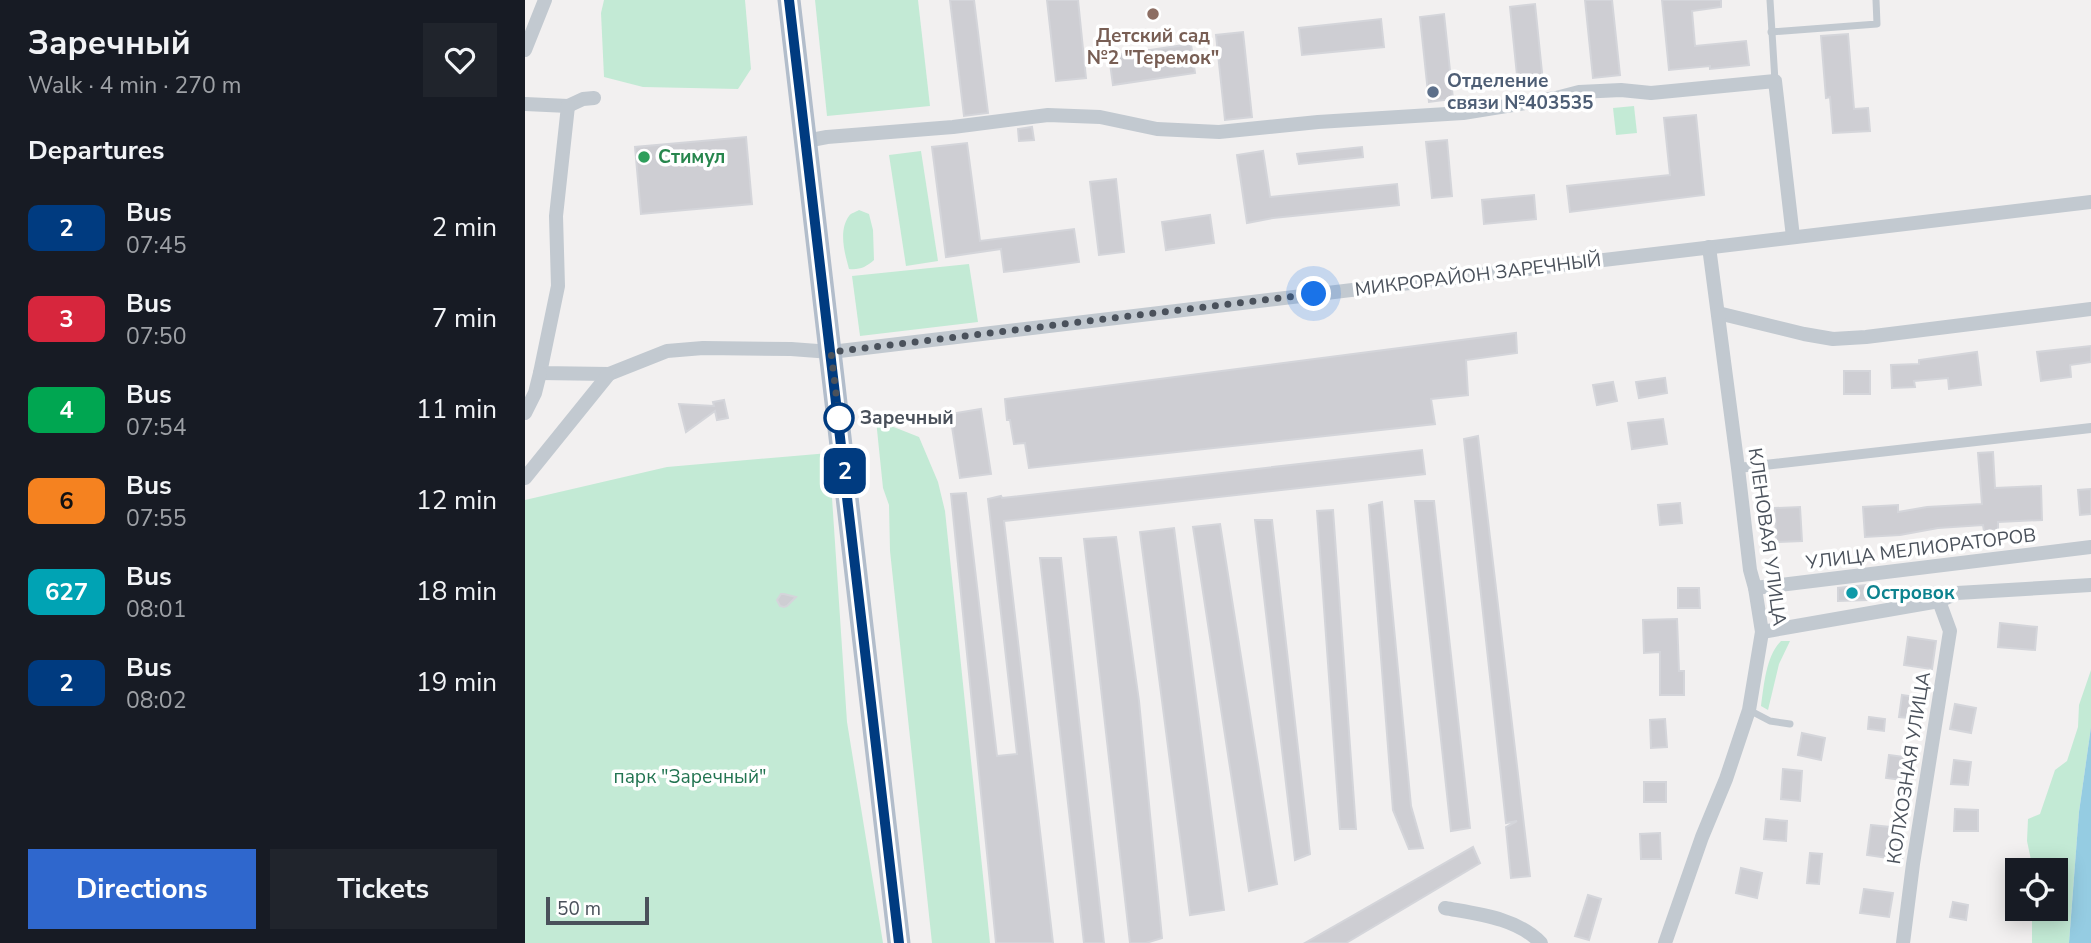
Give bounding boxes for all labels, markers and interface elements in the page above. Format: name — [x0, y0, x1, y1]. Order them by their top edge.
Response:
marker: Детский сад №2 "Теремок" — [1145, 6, 1161, 22]
text: Заречный — [28, 21, 191, 66]
button: heart — [423, 23, 497, 97]
place label: Детский сад №2 "Теремок" — [1087, 23, 1219, 71]
place label: Отделение связи №403535 — [1447, 68, 1594, 116]
text: Walk · 4 min · 270 m — [28, 70, 241, 101]
marker: Отделение связи №403535 — [1425, 84, 1441, 100]
text: Departures — [28, 133, 164, 168]
place label: Стимул — [658, 144, 725, 170]
marker: Стимул — [636, 149, 652, 165]
text: Bus — [126, 195, 172, 230]
text: 2 min — [432, 210, 497, 245]
text: 2 — [59, 212, 74, 244]
text: 07:45 — [126, 230, 186, 261]
street label: МИКРОРАЙОН ЗАРЕЧНЫЙ — [1353, 247, 1603, 303]
your location — [1296, 276, 1331, 311]
text: Bus — [126, 286, 172, 321]
text: 7 min — [432, 301, 497, 336]
text: 3 — [59, 303, 74, 335]
text: 07:50 — [126, 321, 186, 352]
text: Bus — [126, 377, 172, 412]
text: 11 min — [416, 392, 497, 427]
text: 4 — [59, 394, 74, 426]
marker: Заречный — [824, 403, 854, 433]
place label: Заречный — [860, 405, 954, 431]
text: 07:54 — [126, 412, 186, 443]
street label: КЛЕНОВАЯ УЛИЦА — [1742, 446, 1792, 628]
line badge: 2 — [822, 448, 868, 494]
text: 2 — [838, 455, 852, 487]
text: Bus — [126, 468, 172, 503]
text: 12 min — [416, 483, 497, 518]
text: 6 — [59, 485, 74, 517]
text: 07:55 — [126, 503, 186, 534]
street label: УЛИЦА МЕЛИОРАТОРОВ — [1804, 522, 2037, 576]
text: Bus — [126, 559, 172, 594]
text: 18 min — [416, 574, 497, 609]
text: 627 — [45, 576, 88, 608]
place label: Островок — [1866, 580, 1955, 606]
marker: Островок — [1844, 585, 1860, 601]
text: 08:01 — [126, 594, 186, 625]
text: Bus — [126, 650, 172, 685]
text: 19 min — [416, 665, 497, 700]
text: 2 — [59, 667, 74, 699]
street label: КОЛХОЗНАЯ УЛИЦА — [1881, 670, 1937, 866]
text: 08:02 — [126, 685, 186, 716]
park label: парк "Заречный" — [614, 764, 766, 790]
button: Directions — [28, 849, 256, 929]
button: Tickets — [270, 849, 497, 929]
map controls — [2005, 858, 2068, 921]
button: locate — [2005, 858, 2068, 921]
scale bar — [546, 894, 649, 926]
text: 50 m — [557, 896, 601, 922]

